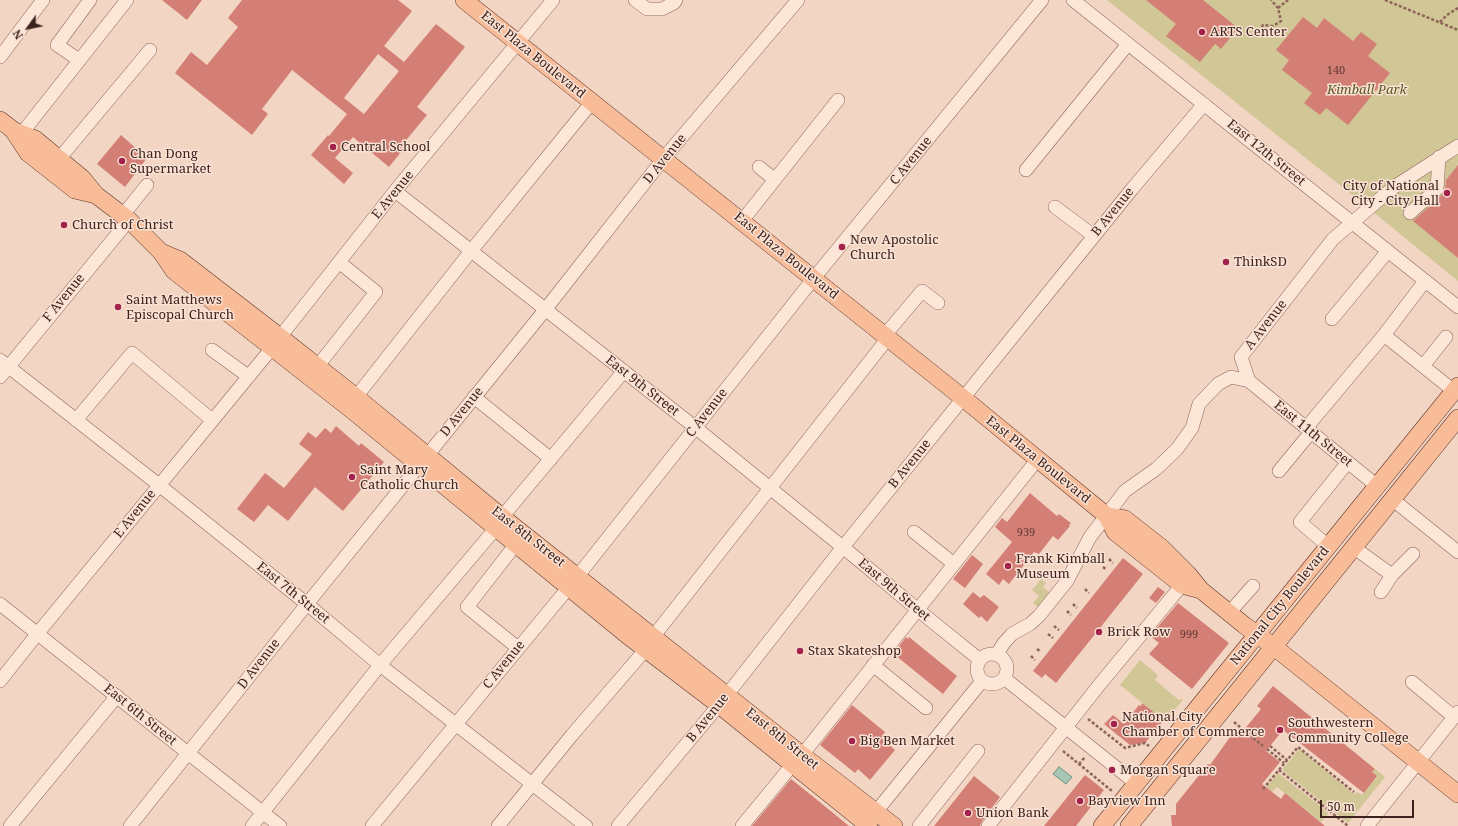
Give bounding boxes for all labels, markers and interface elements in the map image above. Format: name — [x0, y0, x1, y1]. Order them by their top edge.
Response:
north arrow — [8, 8, 48, 48]
street label: East Plaza Boulevard — [478, 8, 588, 102]
place label: ARTS Center — [1210, 24, 1287, 40]
text: N — [9, 27, 26, 43]
marker: ARTS Center — [1197, 27, 1207, 37]
house number: 140 — [1327, 64, 1345, 78]
park label: Kimball Park — [1327, 82, 1407, 98]
street label: East 12th Street — [1224, 117, 1308, 189]
street label: D Avenue — [640, 131, 690, 187]
street label: C Avenue — [887, 134, 935, 188]
place label: Central School — [341, 139, 430, 155]
marker: Central School — [328, 142, 338, 152]
place label: Chan Dong Supermarket — [130, 146, 211, 177]
marker: Chan Dong Supermarket — [117, 156, 127, 166]
street label: E Avenue — [369, 168, 417, 222]
place label: City of National City - City Hall — [1343, 178, 1439, 209]
street label: B Avenue — [1089, 184, 1137, 240]
marker: City of National City - City Hall — [1442, 188, 1452, 198]
street label: East Plaza Boulevard — [731, 209, 841, 303]
place label: Church of Christ — [72, 217, 173, 233]
marker: Church of Christ — [59, 220, 69, 230]
place label: New Apostolic Church — [850, 232, 939, 263]
marker: New Apostolic Church — [837, 242, 847, 252]
place label: ThinkSD — [1234, 254, 1287, 270]
marker: ThinkSD — [1221, 257, 1231, 267]
street label: F Avenue — [40, 271, 88, 325]
place label: Saint Matthews Episcopal Church — [126, 292, 234, 323]
street label: A Avenue — [1242, 297, 1290, 353]
marker: Saint Matthews Episcopal Church — [113, 302, 123, 312]
street label: East 9th Street — [602, 352, 682, 420]
street label: D Avenue — [437, 384, 487, 440]
street label: C Avenue — [683, 385, 731, 441]
street label: East 11th Street — [1271, 398, 1355, 470]
street label: East Plaza Boulevard — [983, 413, 1093, 507]
street label: B Avenue — [886, 436, 934, 492]
place label: Saint Mary Catholic Church — [360, 462, 459, 493]
marker: Saint Mary Catholic Church — [347, 472, 357, 482]
street label: E Avenue — [111, 487, 159, 541]
street label: East 8th Street — [488, 503, 568, 571]
house number: 939 — [1017, 526, 1035, 540]
street label: National City Boulevard — [1227, 543, 1333, 669]
place label: Frank Kimball Museum — [1016, 551, 1105, 582]
street label: East 9th Street — [855, 555, 933, 625]
street label: East 7th Street — [254, 559, 332, 627]
marker: Frank Kimball Museum — [1003, 561, 1013, 571]
place label: Brick Row — [1107, 624, 1170, 640]
marker: Brick Row — [1094, 627, 1104, 637]
house number: 999 — [1180, 628, 1198, 642]
street label: D Avenue — [235, 636, 283, 692]
street label: C Avenue — [480, 638, 528, 692]
place label: Stax Skateshop — [808, 643, 901, 659]
marker: Stax Skateshop — [795, 646, 805, 656]
street label: East 6th Street — [101, 681, 179, 749]
street label: B Avenue — [684, 690, 732, 746]
street label: East 8th Street — [743, 705, 821, 773]
place label: National City Chamber of Commerce — [1122, 709, 1264, 740]
place label: Southwestern Community College — [1288, 715, 1409, 746]
marker: National City Chamber of Commerce — [1109, 719, 1119, 729]
marker: Southwestern Community College — [1275, 725, 1285, 735]
place label: Big Ben Market — [860, 733, 955, 749]
marker: Big Ben Market — [847, 736, 857, 746]
place label: Morgan Square — [1120, 762, 1216, 778]
marker: Morgan Square — [1107, 765, 1117, 775]
scale bar — [1322, 792, 1416, 818]
place label: Bayview Inn — [1088, 793, 1166, 809]
marker: Bayview Inn — [1075, 796, 1085, 806]
text: 50 m — [1327, 798, 1355, 815]
place label: Union Bank — [976, 805, 1049, 821]
marker: Union Bank — [963, 808, 973, 818]

